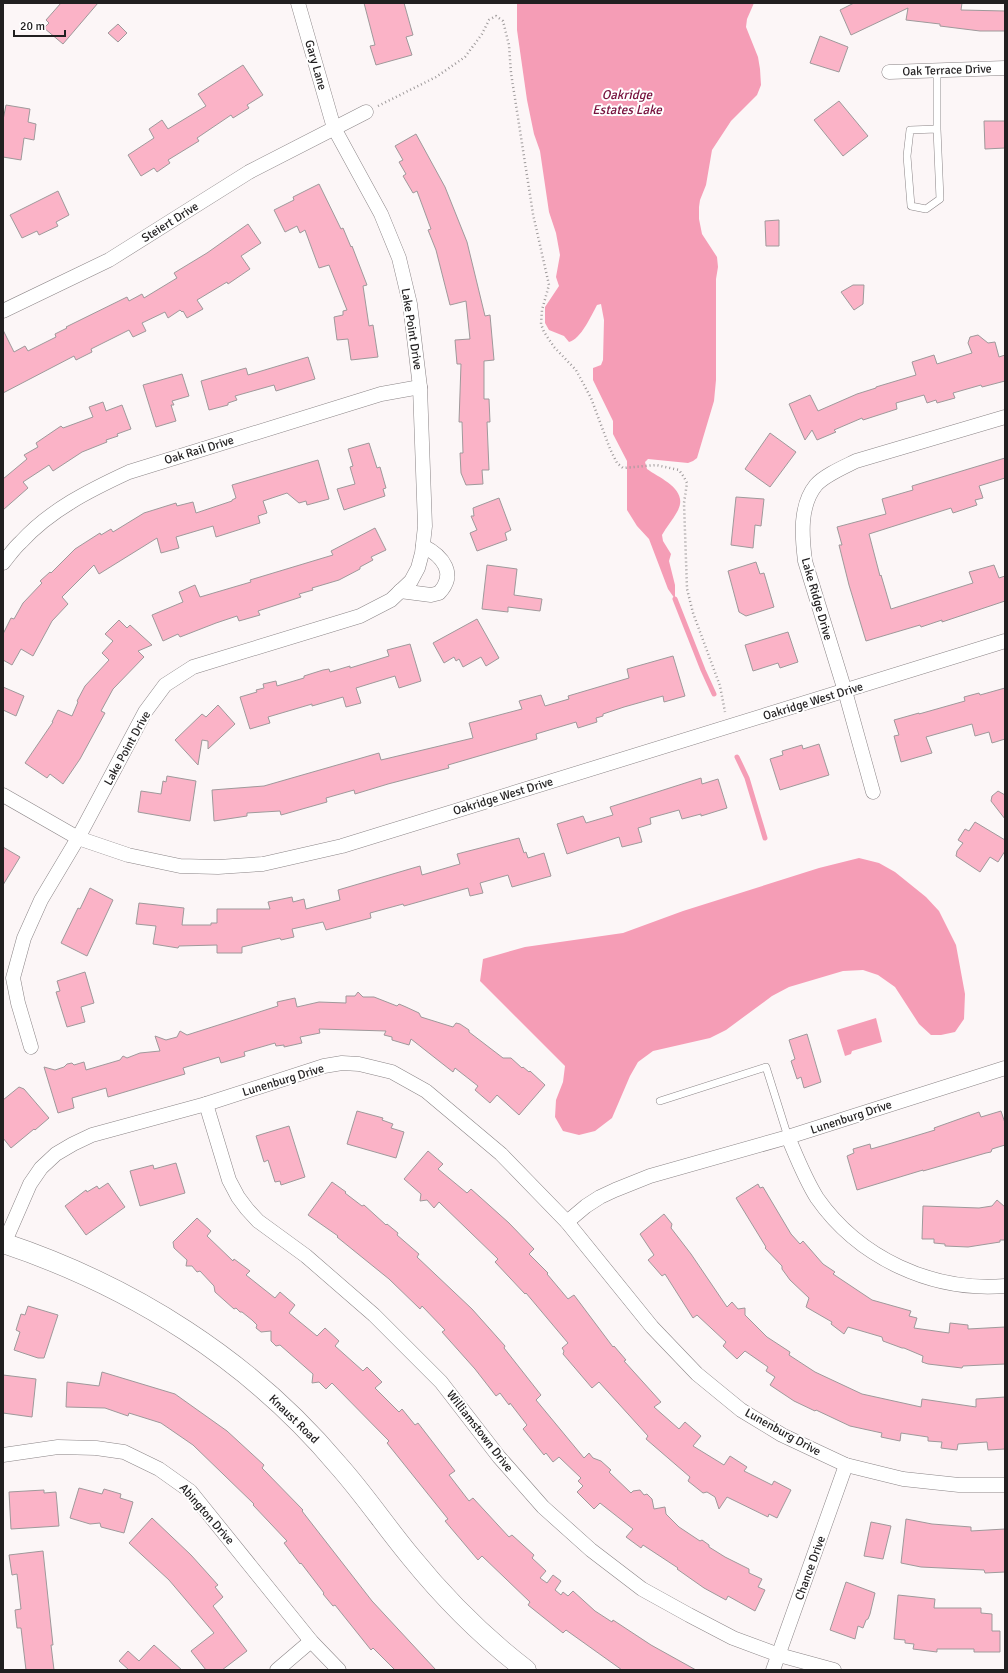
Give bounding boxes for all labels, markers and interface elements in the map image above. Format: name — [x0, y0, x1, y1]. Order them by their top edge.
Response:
scale bar — [14, 12, 65, 38]
text: 20 m — [20, 19, 45, 34]
street label: Gary Lane — [301, 38, 330, 92]
street label: Oak Terrace Drive — [902, 61, 992, 80]
water label: Oakridge Estates Lake — [592, 87, 663, 118]
street label: Steiert Drive — [139, 199, 202, 246]
street label: Lake Point Drive — [398, 287, 425, 371]
street label: Oak Rail Drive — [163, 433, 236, 468]
street label: Lake Ridge Drive — [798, 556, 835, 642]
street label: Oakridge West Drive — [761, 679, 865, 724]
street label: Lake Point Drive — [101, 708, 154, 788]
street label: Oakridge West Drive — [451, 774, 555, 819]
street label: Lunenburg Drive — [240, 1061, 326, 1100]
street label: Lunenburg Drive — [809, 1097, 894, 1138]
street label: Williamstown Drive — [443, 1388, 516, 1475]
street label: Knaust Road — [265, 1392, 322, 1447]
street label: Lunenburg Drive — [742, 1405, 823, 1460]
street label: Abington Drive — [176, 1481, 237, 1548]
street label: Chance Drive — [792, 1534, 829, 1602]

